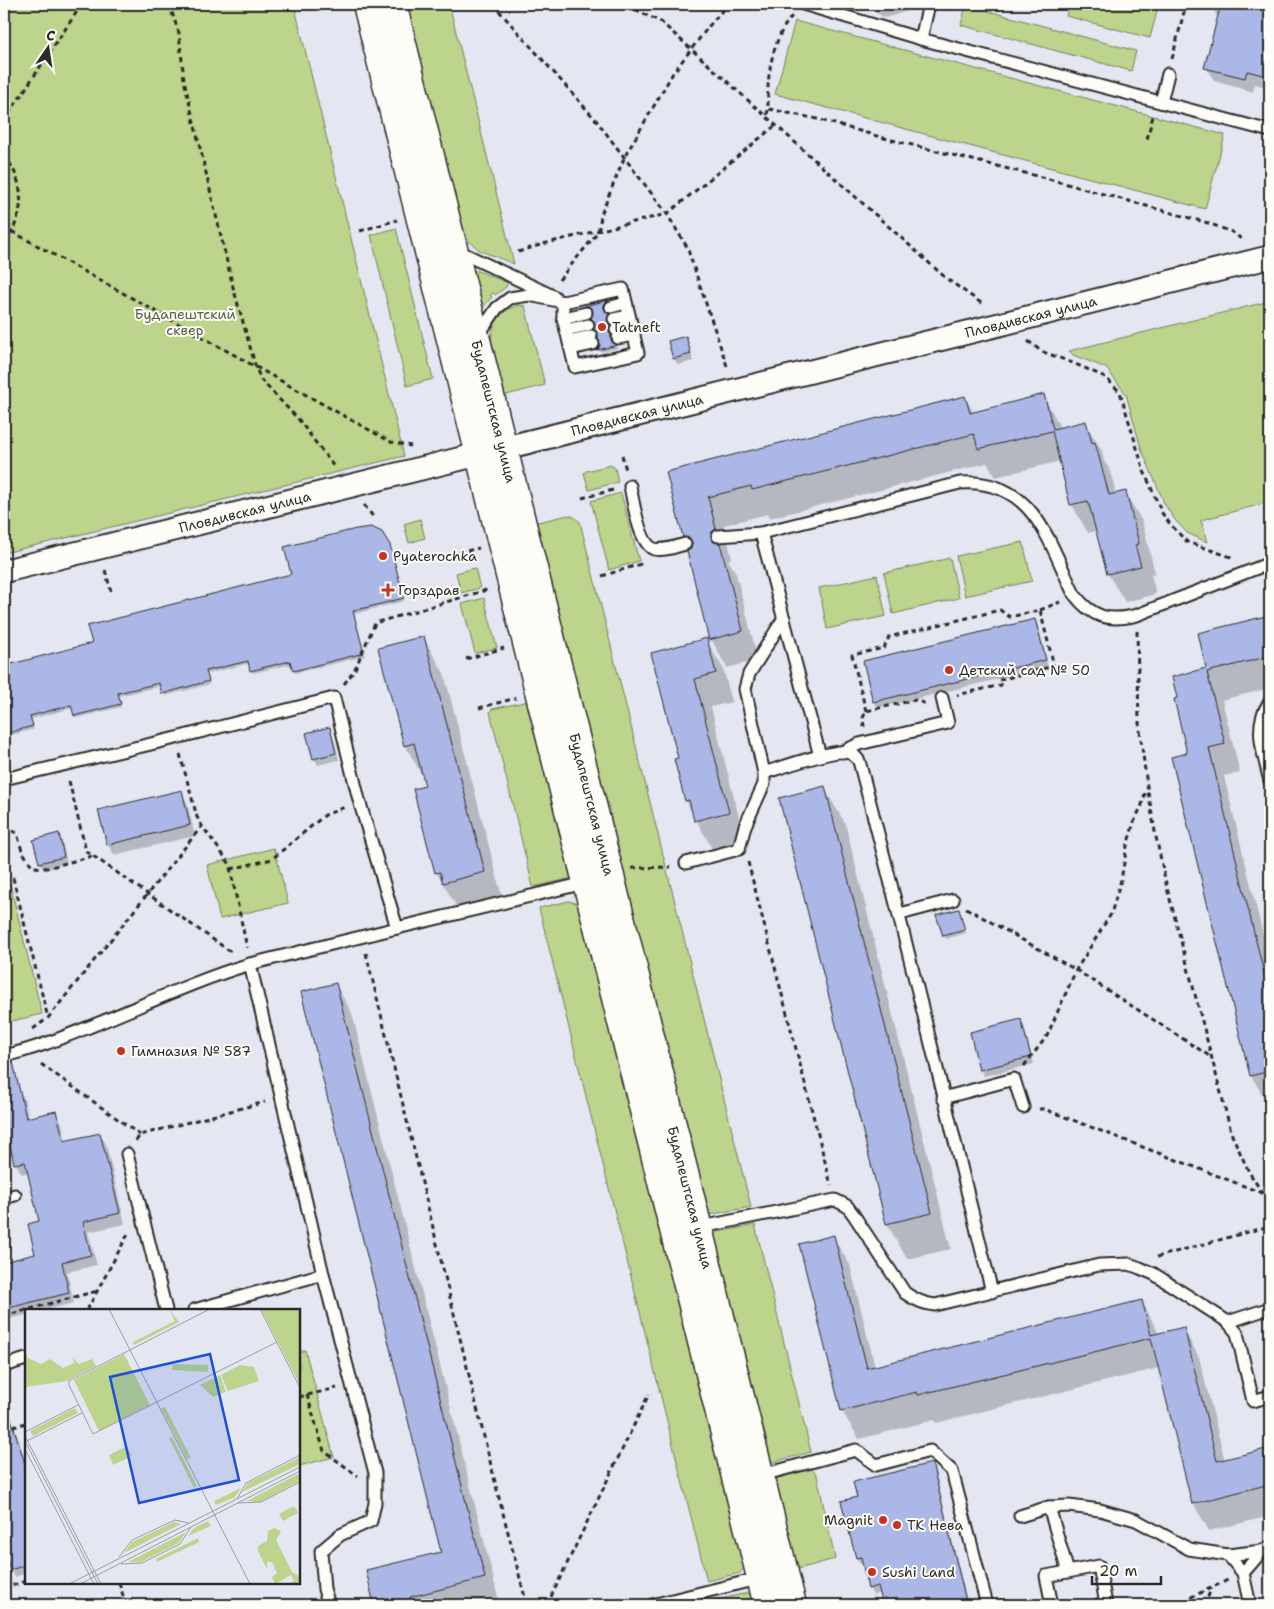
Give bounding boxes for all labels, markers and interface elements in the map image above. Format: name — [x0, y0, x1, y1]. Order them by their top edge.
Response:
north arrow — [22, 22, 72, 72]
text: С — [45, 26, 57, 45]
street label: Пловдивская улица — [963, 291, 1099, 342]
park label: Будапештский сквер — [134, 305, 236, 339]
place label: Tatneft — [612, 318, 661, 336]
marker: Tatneft — [596, 321, 608, 333]
street label: Будапештская улица — [467, 338, 520, 485]
street label: Пловдивская улица — [569, 390, 705, 440]
street label: Пловдивская улица — [177, 487, 313, 537]
place label: Pyaterochka — [393, 547, 477, 565]
marker: Pyaterochka — [377, 550, 389, 562]
place label: Горздрав — [398, 581, 459, 599]
marker: Горздрав — [382, 584, 394, 596]
place label: Детский сад № 50 — [959, 661, 1090, 679]
marker: Детский сад № 50 — [943, 664, 955, 676]
street label: Будапештская улица — [565, 731, 619, 878]
place label: Гимназия № 587 — [131, 1042, 251, 1060]
marker: Гимназия № 587 — [115, 1045, 127, 1057]
street label: Будапештская улица — [664, 1124, 717, 1271]
inset map — [25, 1309, 300, 1584]
place label: Magnit — [824, 1511, 873, 1529]
marker: Magnit — [877, 1514, 889, 1526]
place label: ТК Нева — [907, 1516, 964, 1534]
marker: ТК Нева — [891, 1519, 903, 1531]
scale bar — [1092, 1554, 1160, 1586]
text: 20 m — [1099, 1561, 1138, 1581]
place label: Sushi Land — [882, 1563, 955, 1581]
marker: Sushi Land — [866, 1566, 878, 1578]

